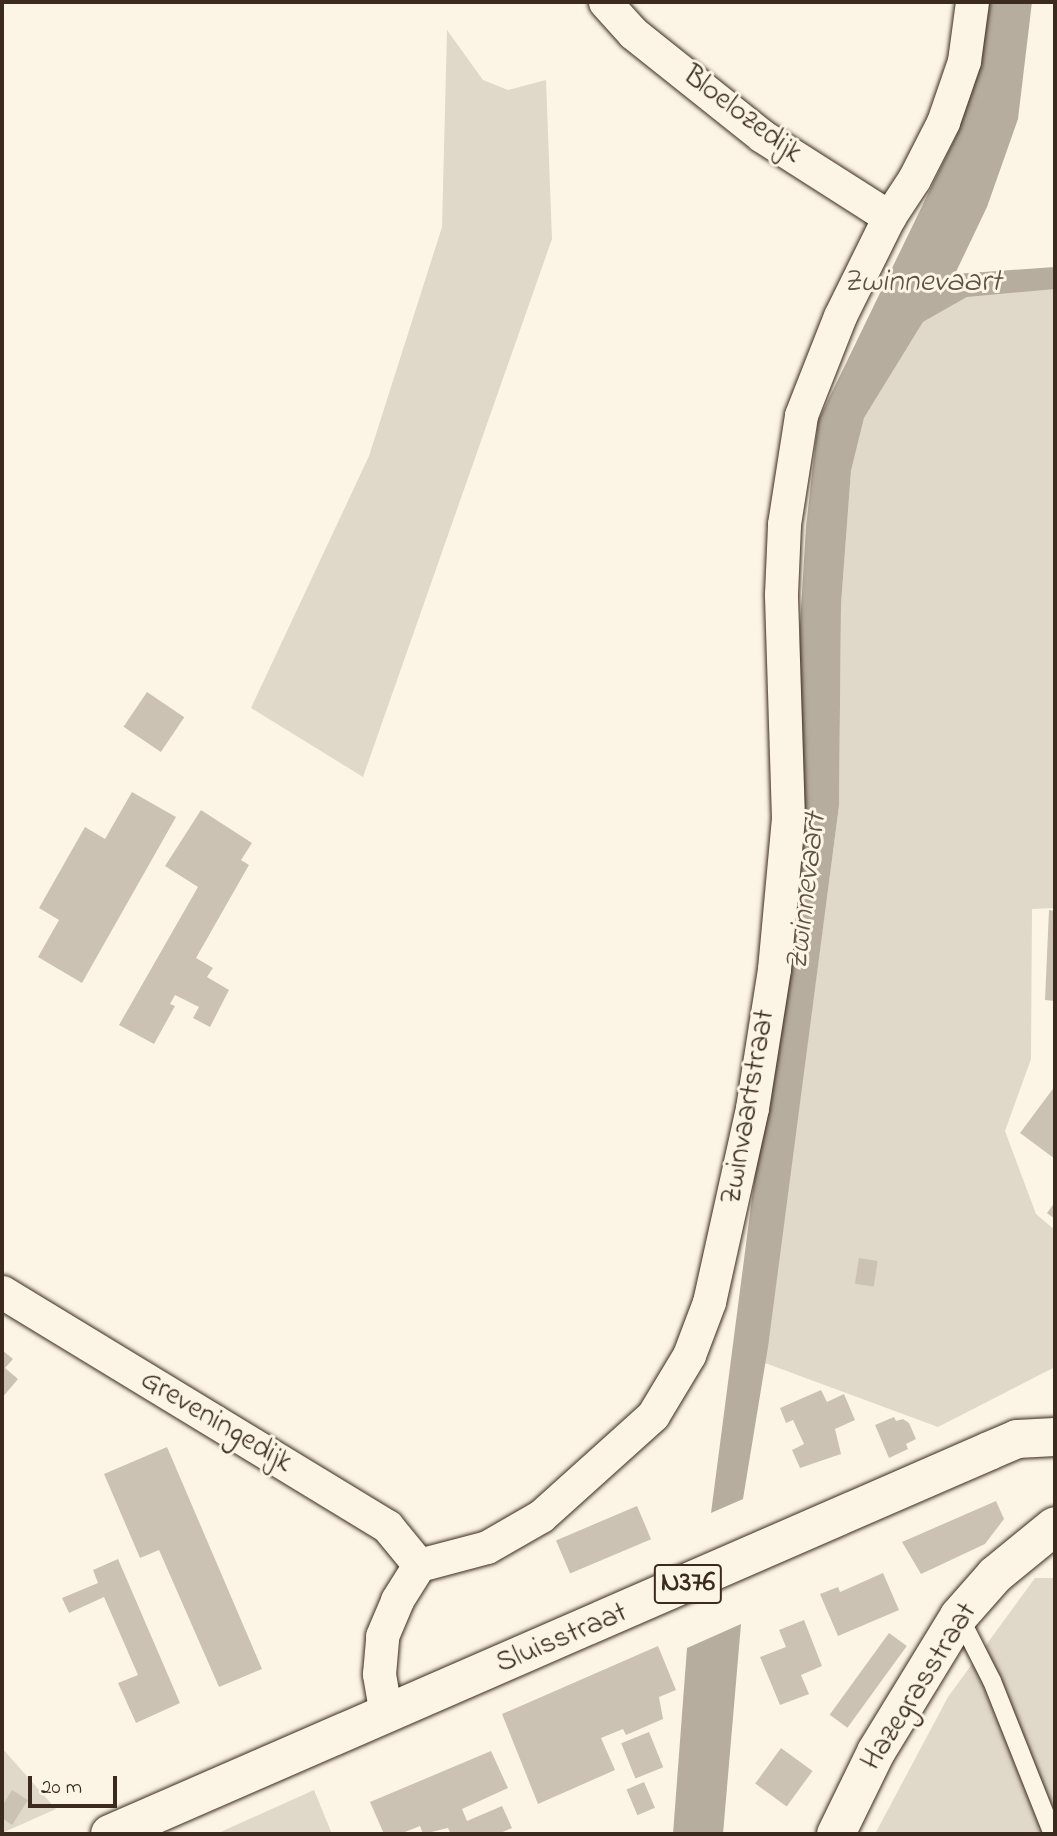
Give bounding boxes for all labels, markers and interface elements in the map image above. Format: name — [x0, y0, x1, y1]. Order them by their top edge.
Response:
street label: Bloelozedijk — [675, 58, 809, 172]
water label: Zwinnevaart — [843, 264, 1001, 302]
water label: Zwinnevaart — [779, 811, 837, 973]
street label: Zwinvaartstraat — [714, 1007, 784, 1207]
street label: Greveningedijk — [134, 1363, 298, 1481]
road number: N376 — [653, 1560, 723, 1608]
street label: Sluisstraat — [491, 1595, 633, 1683]
street label: Hazegrasstraat — [854, 1596, 986, 1778]
scale bar — [32, 1762, 121, 1806]
text: 20 m — [41, 1773, 82, 1803]

